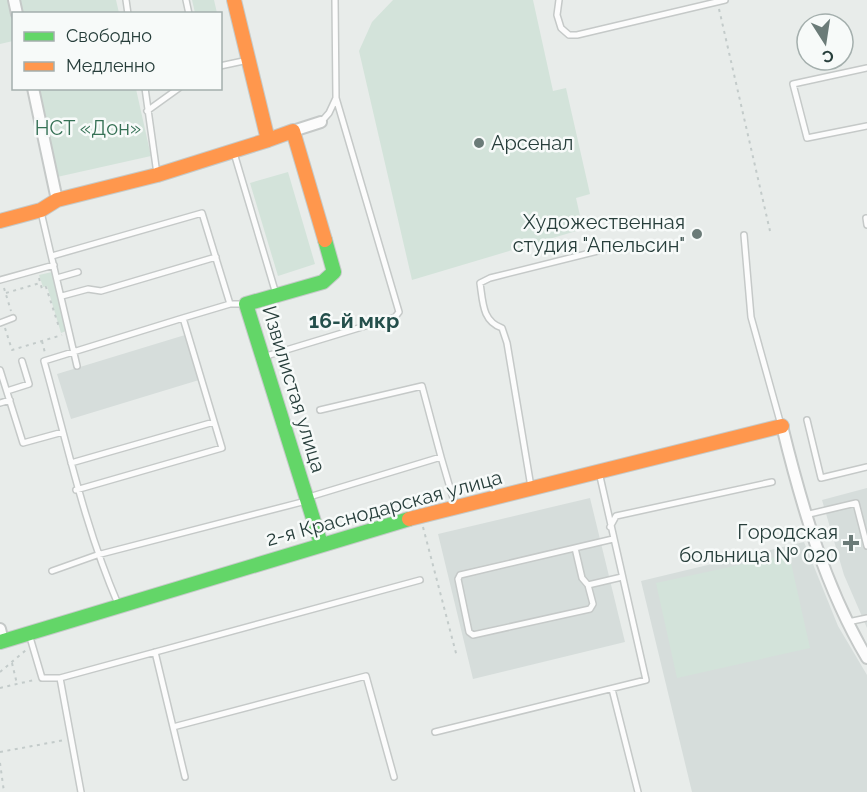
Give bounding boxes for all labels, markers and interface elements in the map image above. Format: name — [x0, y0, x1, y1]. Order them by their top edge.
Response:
legend — [12, 12, 222, 90]
north arrow — [795, 12, 855, 72]
text: Свободно — [66, 25, 152, 46]
text: С — [821, 46, 835, 67]
text: Медленно — [66, 55, 155, 76]
park label: НСТ «Дон» — [35, 116, 141, 140]
place label: Арсенал — [491, 131, 573, 155]
marker: Арсенал — [472, 136, 486, 150]
place label: Художественная студия "Апельсин" — [513, 210, 685, 257]
marker: Художественная студия "Апельсин" — [690, 227, 704, 241]
street label: Извилистая улица — [257, 303, 331, 475]
district label: 16-й мкр — [309, 308, 399, 333]
street label: 2-я Краснодарская улица — [263, 465, 505, 551]
place label: Городская больница № 020 — [679, 520, 838, 567]
marker: Городская больница № 020 — [842, 534, 860, 552]

